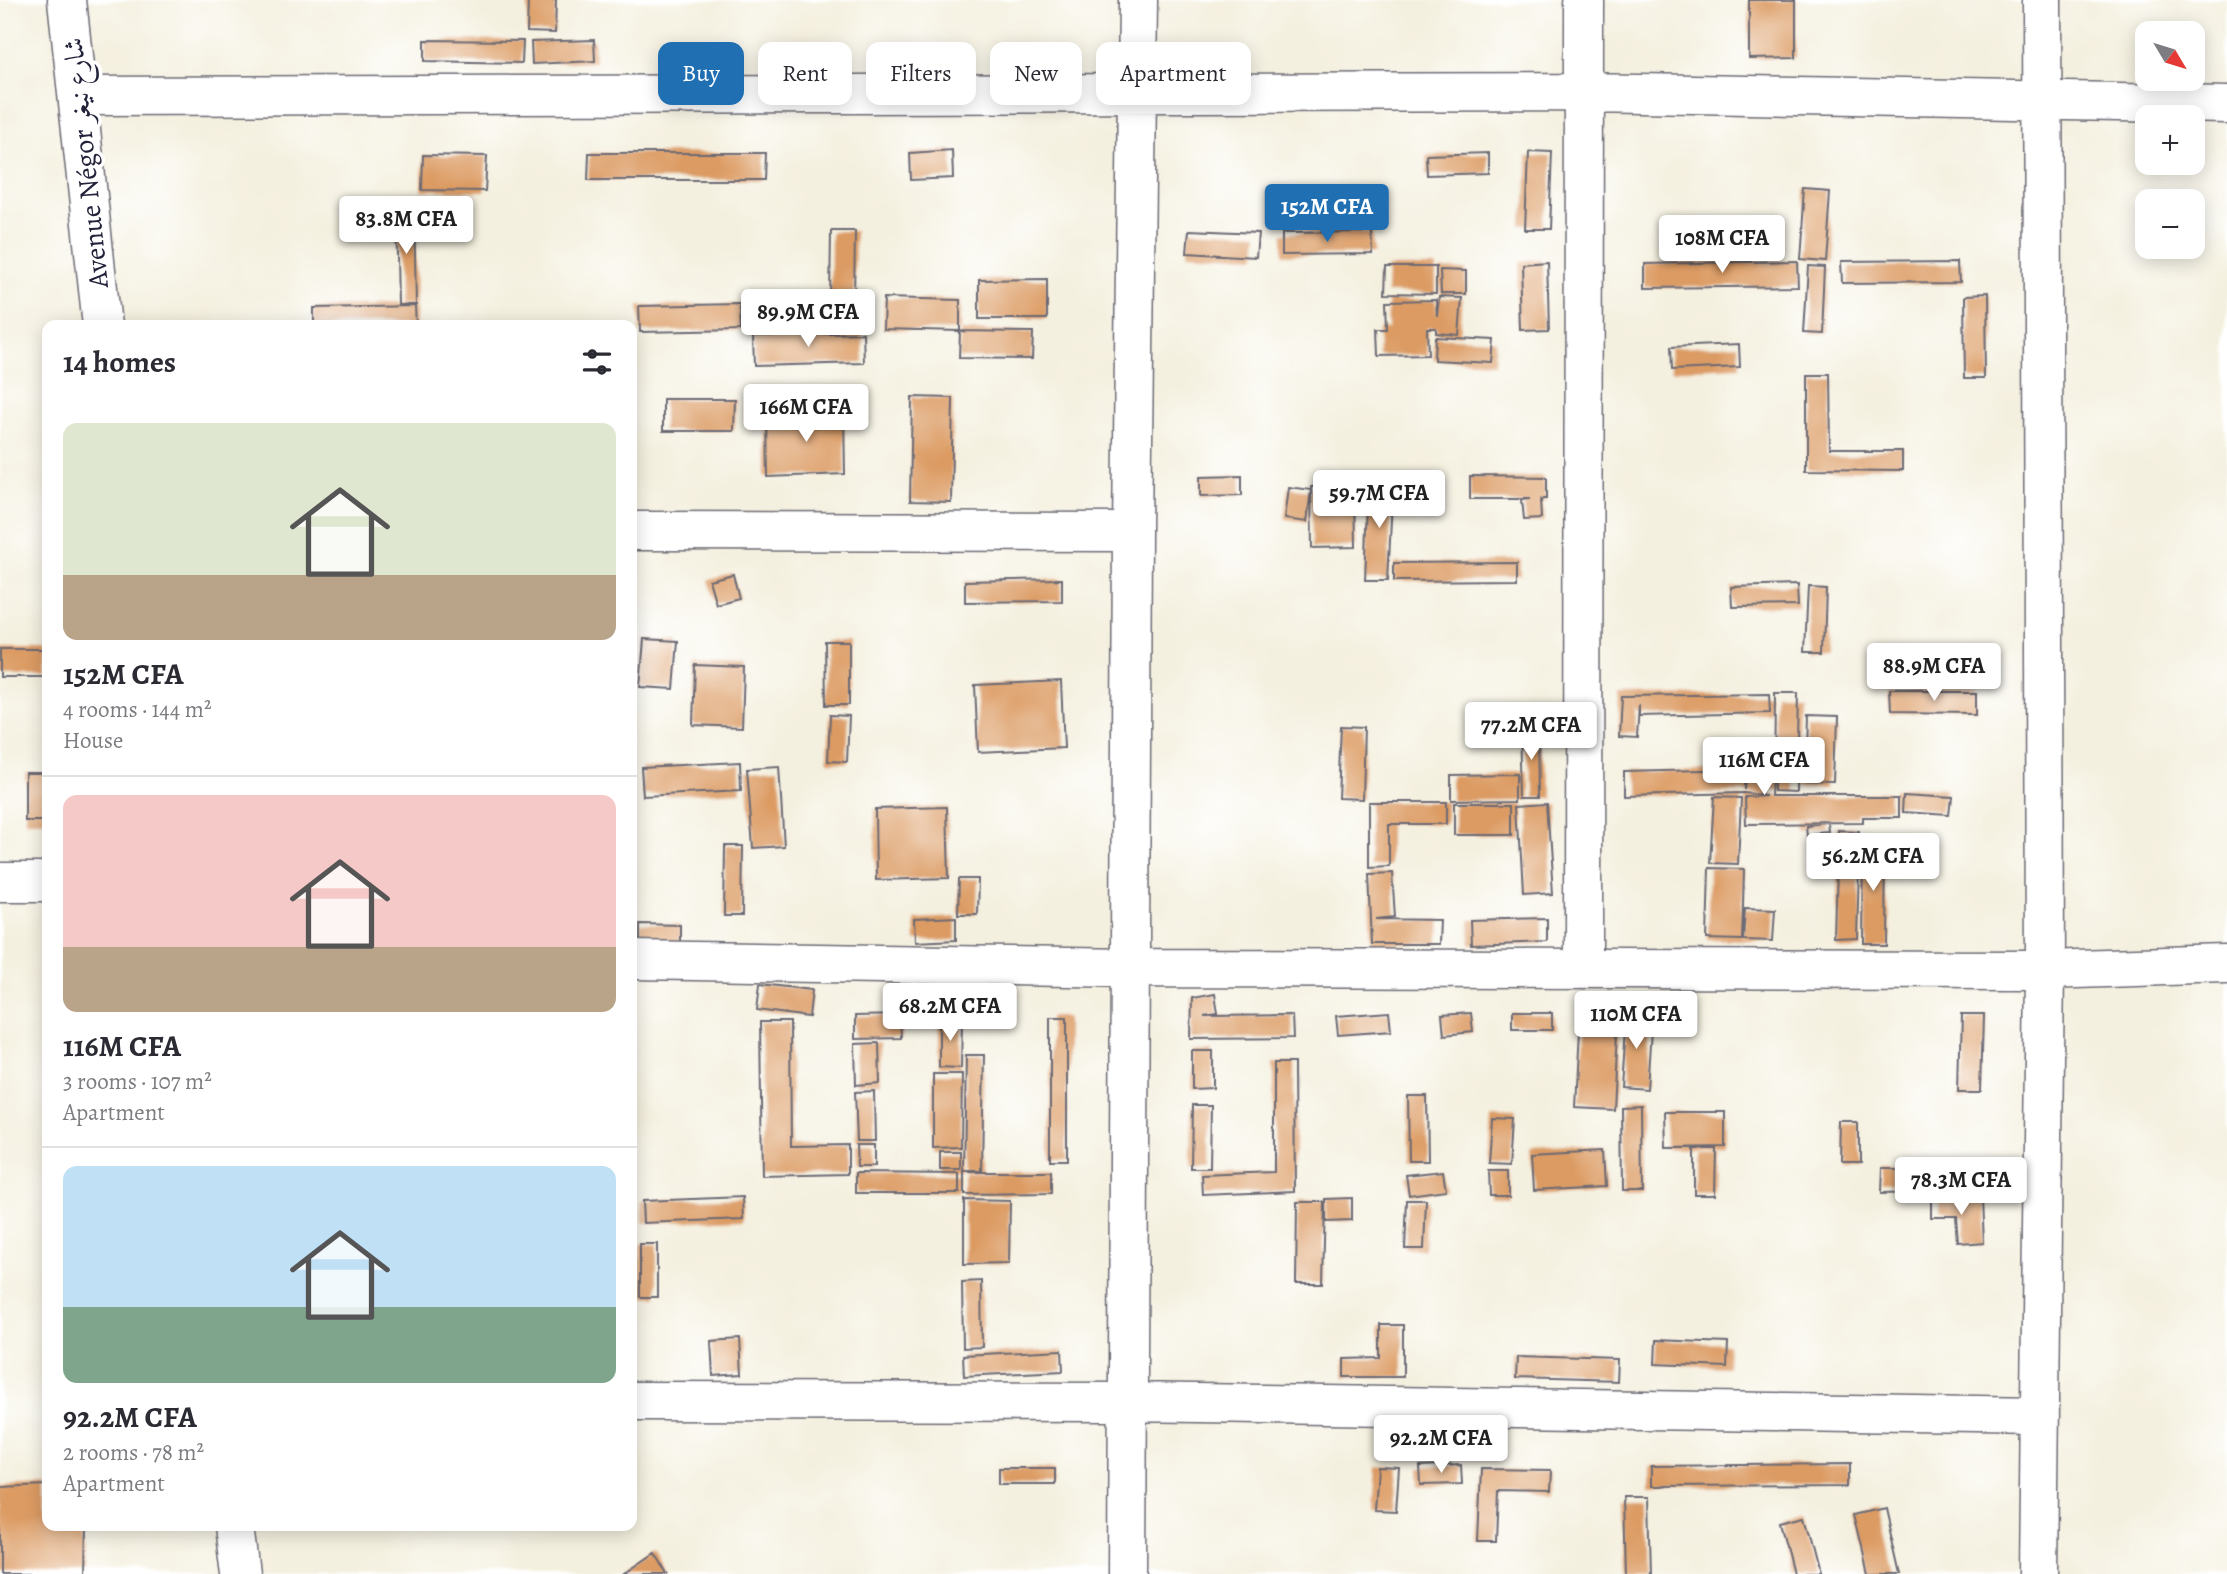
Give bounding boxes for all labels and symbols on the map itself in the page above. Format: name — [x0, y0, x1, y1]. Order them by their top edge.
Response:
north arrow — [2135, 21, 2205, 91]
street label: Avenue Négor شارع نيغر — [54, 35, 122, 291]
pin: 152M CFA — [1255, 184, 1399, 244]
pin: 83.8M CFA — [326, 196, 486, 256]
pin: 108M CFA — [1650, 216, 1794, 275]
pin: 89.9M CFA — [728, 290, 888, 349]
pin: 166M CFA — [734, 384, 878, 444]
pin: 59.7M CFA — [1299, 470, 1459, 530]
pin: 88.9M CFA — [1854, 644, 2014, 703]
pin: 77.2M CFA — [1451, 702, 1611, 762]
pin: 116M CFA — [1692, 738, 1836, 797]
pin: 56.2M CFA — [1793, 834, 1953, 893]
pin: 68.2M CFA — [870, 984, 1030, 1043]
pin: 110M CFA — [1564, 992, 1708, 1051]
pin: 78.3M CFA — [1881, 1158, 2041, 1217]
pin: 92.2M CFA — [1361, 1416, 1521, 1475]

